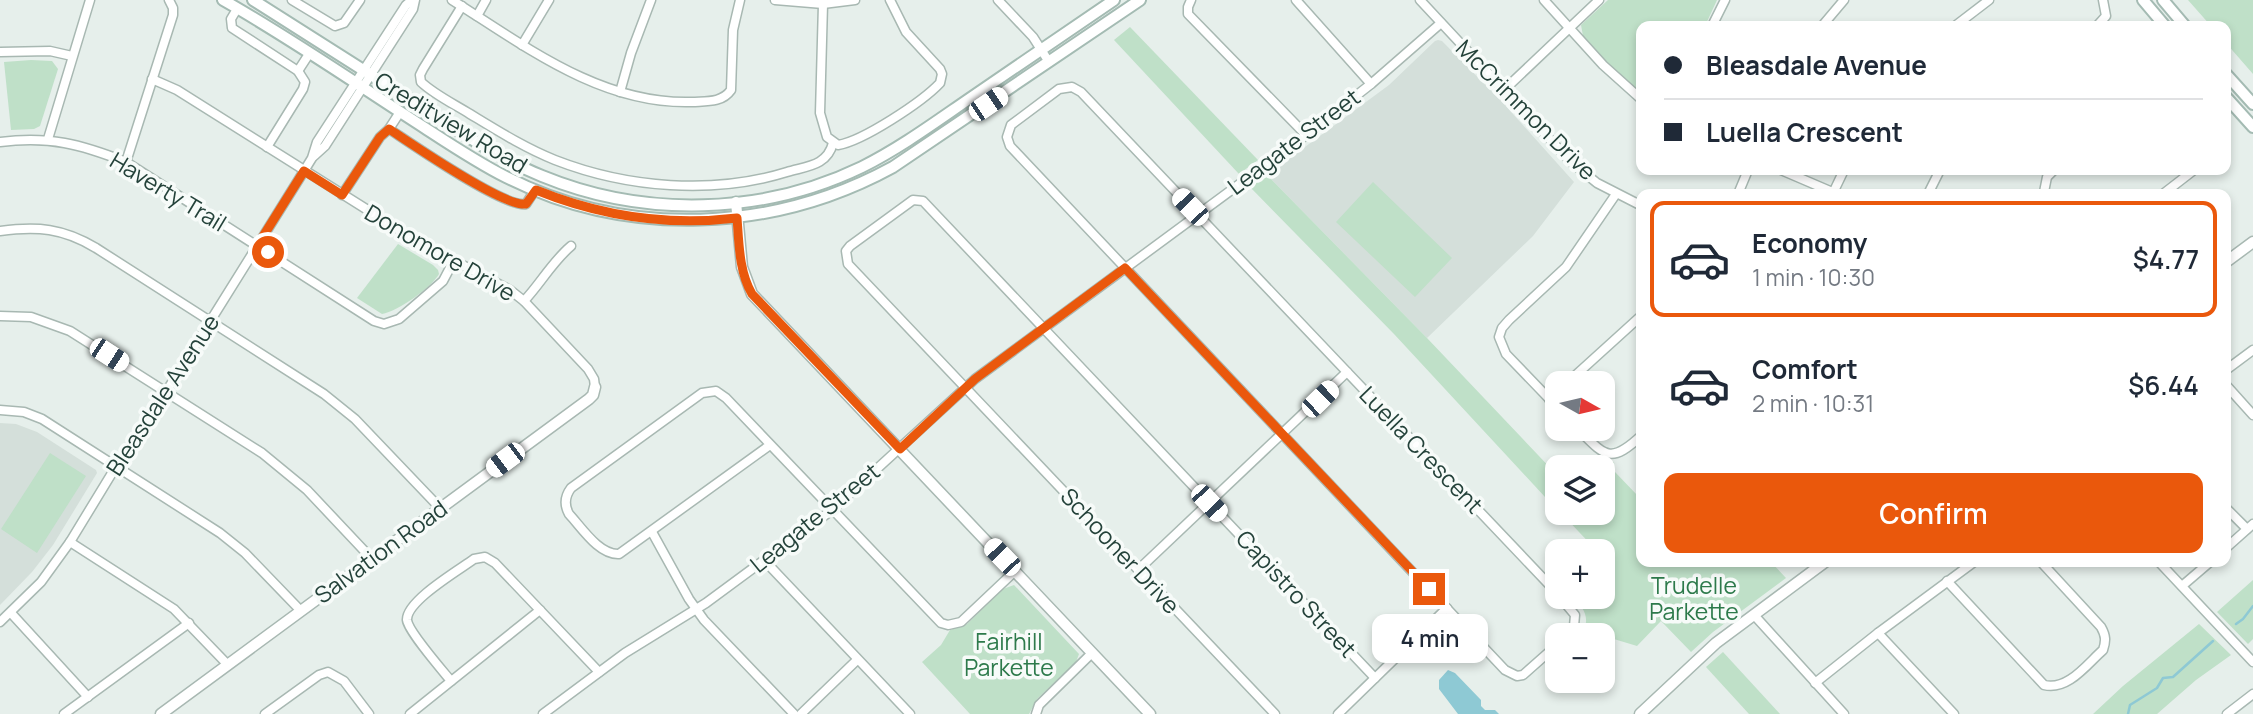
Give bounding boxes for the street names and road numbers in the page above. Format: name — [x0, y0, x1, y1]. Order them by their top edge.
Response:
street label: McCrimmon Drive — [1449, 32, 1604, 187]
street label: Creditview Road — [369, 64, 534, 180]
street label: Leagate Street — [1220, 81, 1366, 202]
street label: Haverty Trail — [104, 144, 233, 238]
street label: Donomore Drive — [359, 196, 522, 308]
street label: Bleasdale Avenue — [98, 308, 226, 481]
street label: Luella Crescent — [1353, 379, 1491, 520]
street label: Leagate Street — [743, 455, 886, 580]
street label: Schooner Drive — [1054, 480, 1187, 620]
street label: Salvation Road — [307, 492, 453, 610]
street label: Capistro Street — [1229, 523, 1364, 664]

